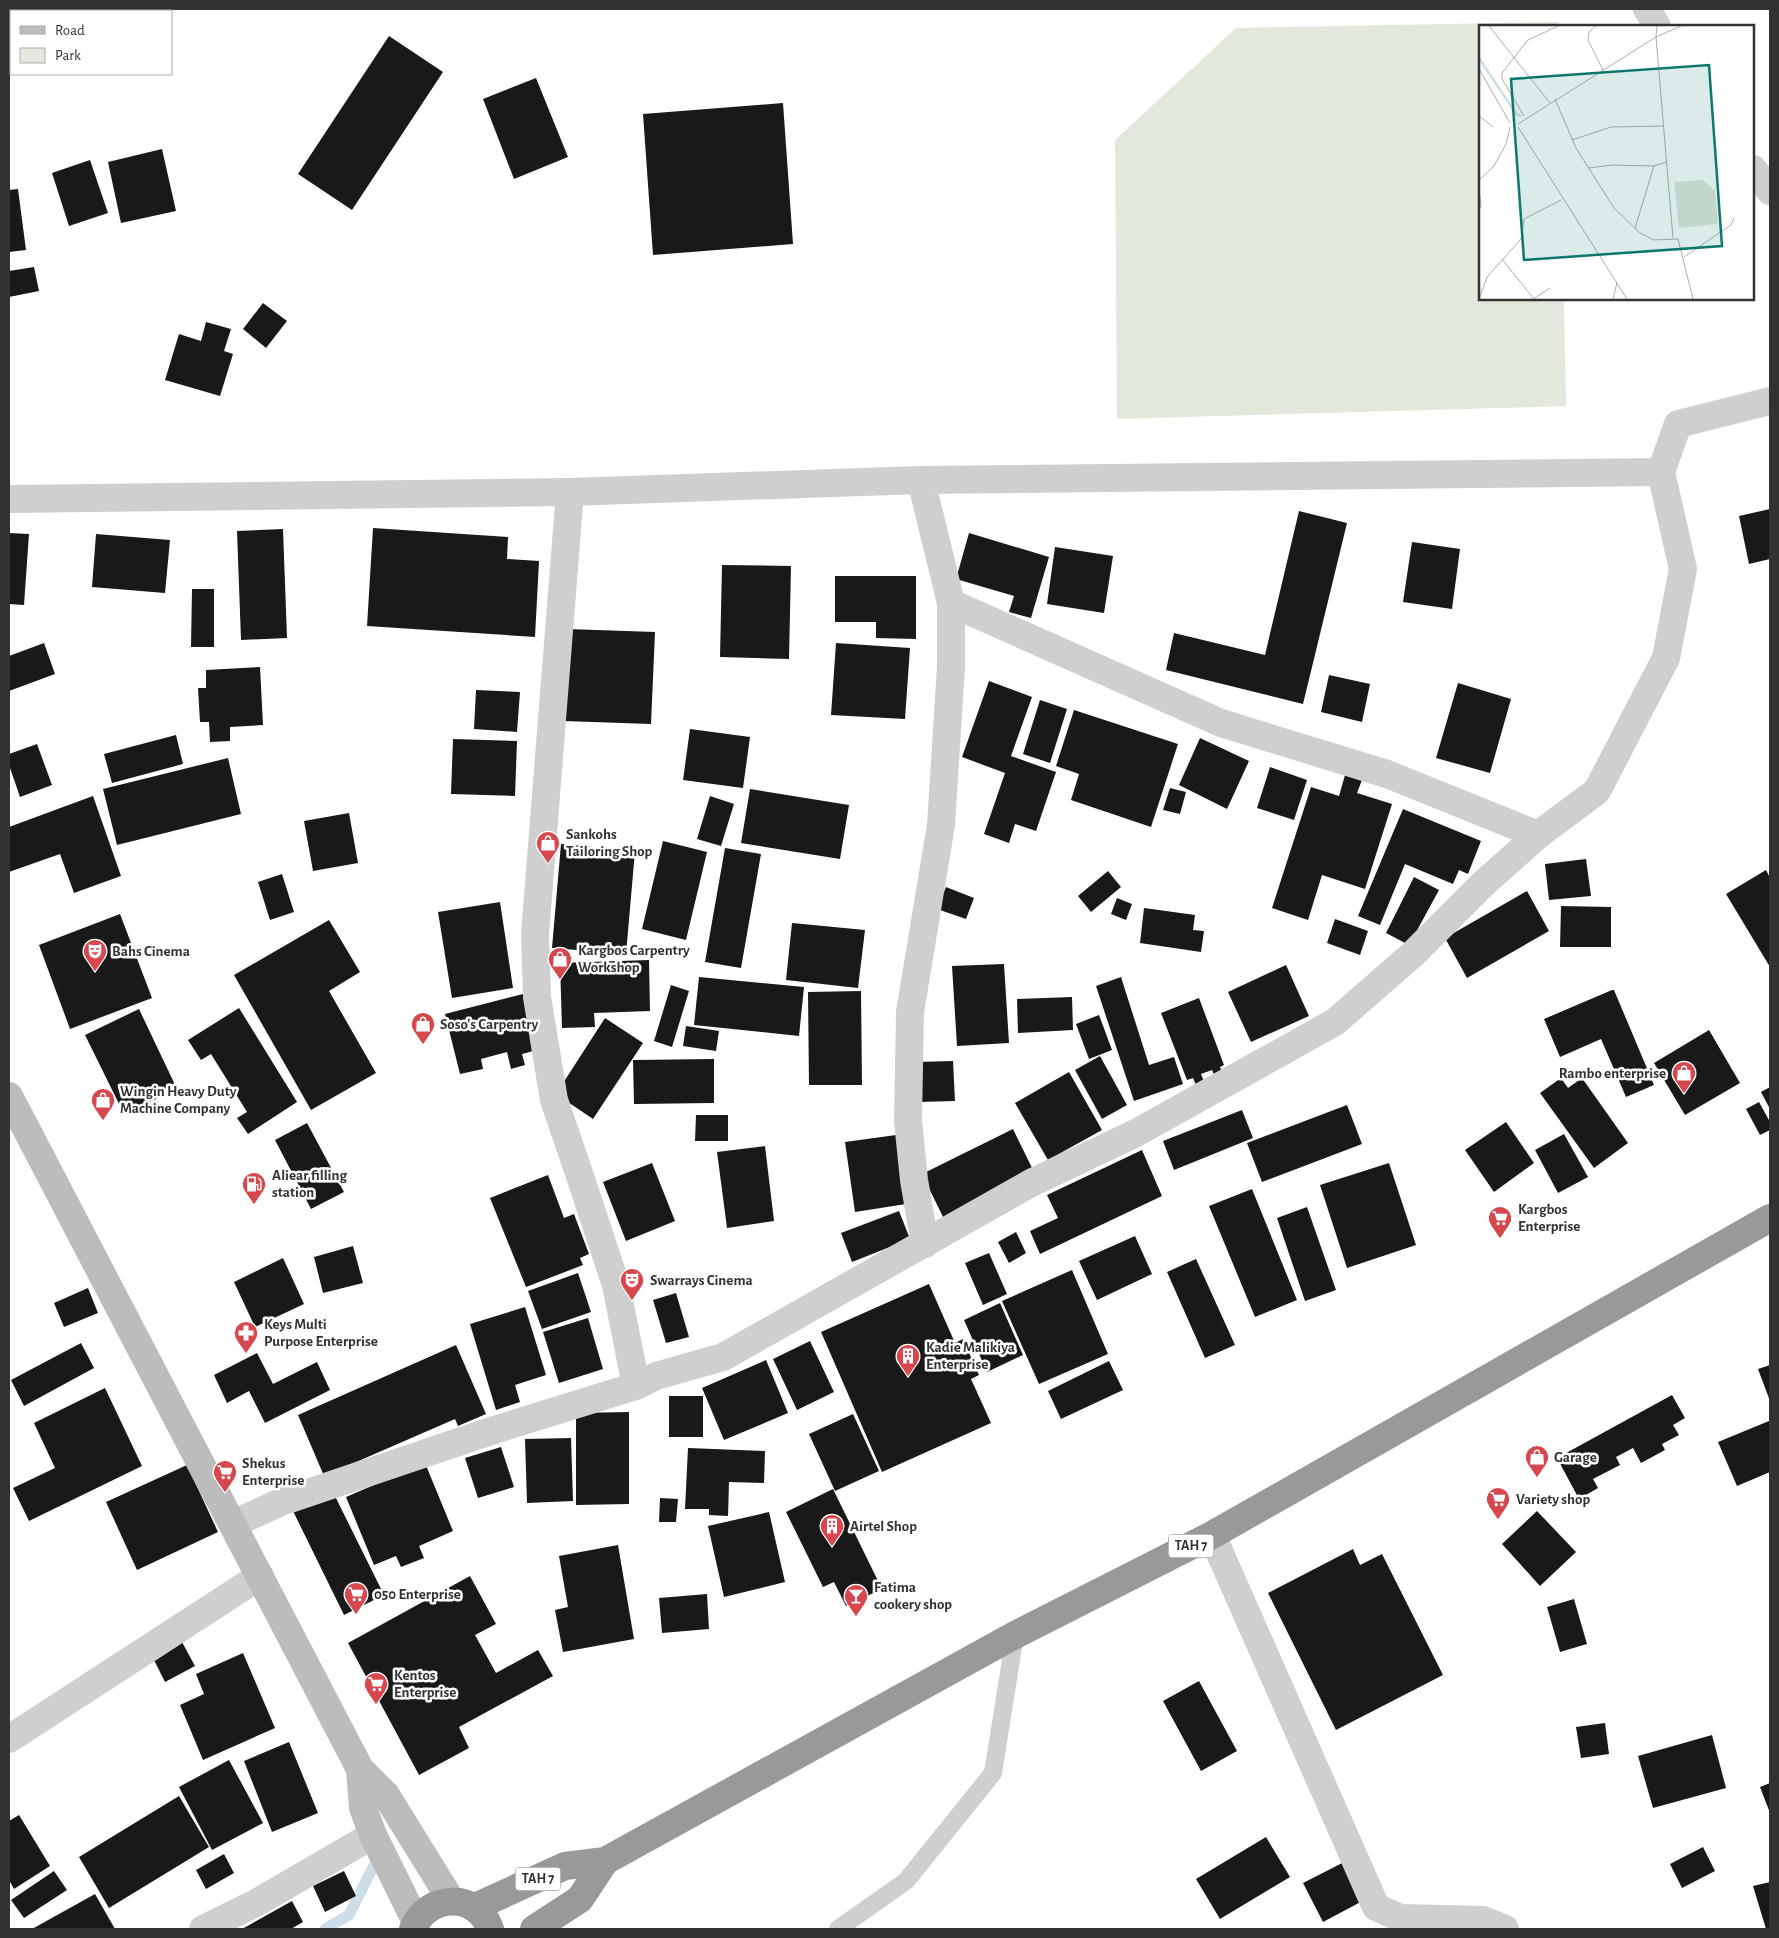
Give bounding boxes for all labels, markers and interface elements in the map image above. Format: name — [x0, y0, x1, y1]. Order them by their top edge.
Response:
legend — [10, 10, 172, 75]
text: Road — [55, 23, 85, 38]
inset map — [1479, 25, 1754, 300]
text: Park — [55, 48, 81, 63]
place label: Sankohs Tailoring Shop — [566, 827, 653, 859]
shop icon: Sankohs Tailoring Shop — [535, 830, 561, 864]
theatre icon: Bahs Cinema — [82, 938, 108, 972]
place label: Kargbos Carpentry Workshop — [578, 943, 690, 975]
place label: Bahs Cinema — [112, 944, 190, 959]
shop icon: Kargbos Carpentry Workshop — [547, 946, 573, 980]
shop icon: Soso's Carpentry — [410, 1011, 436, 1045]
place label: Soso's Carpentry — [440, 1017, 539, 1032]
shop icon: Rambo enterprise — [1671, 1060, 1697, 1094]
place label: Rambo enterprise — [1559, 1066, 1666, 1081]
place label: Wingin Heavy Duty Machine Company — [120, 1084, 237, 1116]
shop icon: Wingin Heavy Duty Machine Company — [90, 1087, 116, 1121]
place label: Aliear filling station — [272, 1168, 347, 1200]
fuel station icon: Aliear filling station — [241, 1171, 267, 1205]
place label: Kargbos Enterprise — [1518, 1202, 1580, 1234]
supermarket icon: Kargbos Enterprise — [1487, 1205, 1513, 1239]
theatre icon: Swarrays Cinema — [619, 1267, 645, 1301]
place label: Swarrays Cinema — [650, 1273, 753, 1288]
place label: Keys Multi Purpose Enterprise — [264, 1317, 378, 1349]
pharmacy icon: Keys Multi Purpose Enterprise — [233, 1320, 259, 1354]
place label: Kadie Malikiya Enterprise — [926, 1340, 1015, 1372]
building icon: Kadie Malikiya Enterprise — [895, 1343, 921, 1377]
shop icon: Garage — [1524, 1444, 1550, 1478]
place label: Garage — [1554, 1450, 1597, 1465]
place label: Shekus Enterprise — [242, 1456, 304, 1488]
supermarket icon: Shekus Enterprise — [212, 1459, 238, 1493]
supermarket icon: Variety shop — [1485, 1486, 1511, 1520]
place label: Variety shop — [1516, 1492, 1590, 1507]
building icon: Airtel Shop — [819, 1513, 845, 1547]
place label: Airtel Shop — [850, 1519, 917, 1534]
road number: TAH 7 — [1168, 1534, 1214, 1558]
place label: Fatima cookery shop — [874, 1580, 952, 1612]
supermarket icon: 050 Enterprise — [343, 1581, 369, 1615]
bar icon: Fatima cookery shop — [843, 1583, 869, 1617]
place label: 050 Enterprise — [374, 1587, 461, 1602]
place label: Kentos Enterprise — [394, 1668, 456, 1700]
supermarket icon: Kentos Enterprise — [363, 1671, 389, 1705]
road number: TAH 7 — [516, 1868, 560, 1890]

